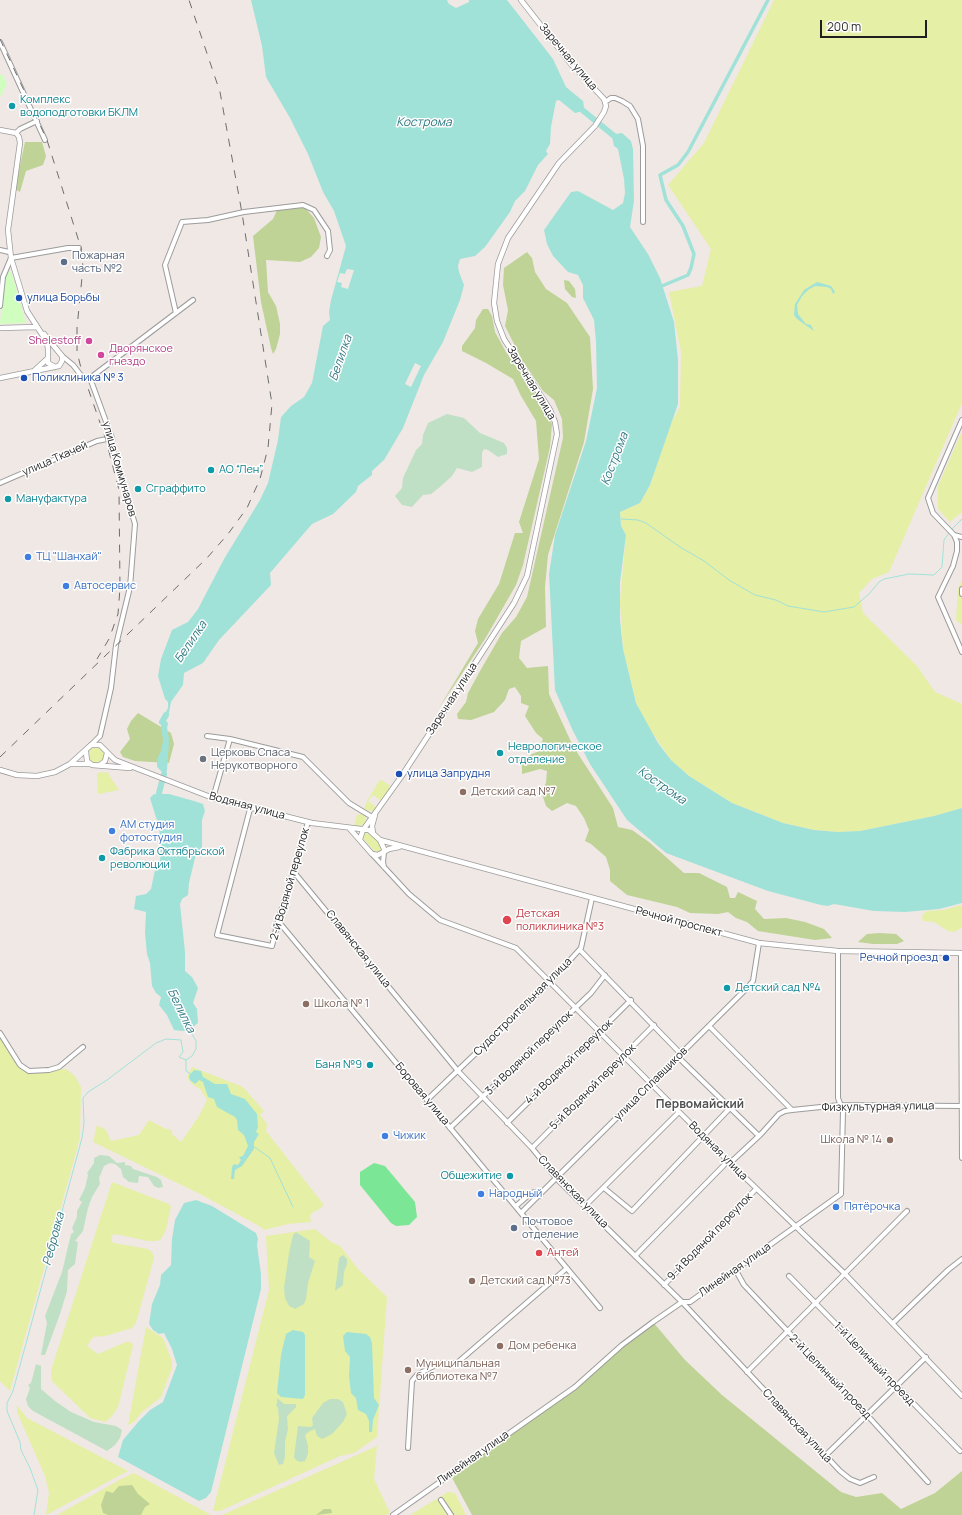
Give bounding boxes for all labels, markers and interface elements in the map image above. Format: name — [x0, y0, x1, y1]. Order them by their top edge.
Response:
scale bar — [822, 12, 929, 38]
text: 200 m — [827, 18, 861, 35]
street label: Заречная улица — [536, 21, 600, 93]
place label: Комплекс водоподготовки БКЛМ — [20, 93, 138, 119]
marker: Комплекс водоподготовки БКЛМ — [7, 101, 17, 111]
water label: Кострома — [396, 116, 452, 130]
place label: Пожарная часть №2 — [72, 249, 125, 275]
marker: Пожарная часть №2 — [59, 257, 69, 267]
place label: улица Борьбы — [27, 291, 100, 305]
marker: улица Борьбы — [14, 293, 24, 303]
water label: Белилка — [326, 333, 356, 383]
place label: Shelestoff — [29, 334, 81, 348]
marker: Shelestoff — [84, 336, 94, 346]
place label: Дворянское гнездо — [109, 342, 173, 368]
street label: Заречная улица — [504, 344, 558, 422]
marker: Дворянское гнездо — [96, 350, 106, 360]
place label: Поликлиника № 3 — [32, 371, 124, 385]
marker: Поликлиника № 3 — [19, 373, 29, 383]
street label: улица Коммунаров — [99, 420, 139, 518]
water label: Кострома — [598, 431, 632, 487]
street label: улица Ткачей — [20, 439, 90, 479]
place label: АО “Лен” — [219, 463, 263, 477]
marker: АО “Лен” — [206, 465, 216, 475]
place label: Сграффито — [146, 482, 206, 496]
marker: Сграффито — [133, 484, 143, 494]
place label: Мануфактура — [16, 492, 87, 506]
marker: Мануфактура — [3, 494, 13, 504]
place label: ТЦ "Шанхай" — [36, 550, 102, 564]
marker: ТЦ "Шанхай" — [23, 552, 33, 562]
place label: Автосервис — [74, 579, 136, 593]
marker: Автосервис — [61, 581, 71, 591]
water label: Белилка — [172, 618, 210, 666]
street label: Заречная улица — [424, 660, 480, 738]
place label: Неврологическое отделение — [508, 740, 602, 766]
place label: Церковь Спаса Нерукотворного — [211, 746, 298, 772]
marker: Неврологическое отделение — [495, 748, 505, 758]
marker: Церковь Спаса Нерукотворного — [198, 754, 208, 764]
water label: Кострома — [635, 764, 689, 808]
place label: улица Запрудня — [407, 767, 490, 781]
marker: улица Запрудня — [394, 769, 404, 779]
place label: Детский сад №7 — [471, 785, 556, 799]
marker: Детский сад №7 — [458, 787, 468, 797]
street label: Водяная улица — [208, 790, 286, 822]
place label: АМ студия фотостудия — [120, 818, 182, 844]
marker: АМ студия фотостудия — [107, 826, 117, 836]
street label: 2-й Водяной переулок — [268, 826, 312, 942]
place label: Фабрика Октябрьской революции — [110, 845, 225, 871]
marker: Фабрика Октябрьской революции — [97, 853, 107, 863]
street label: Речной проспект — [634, 904, 724, 940]
place label: Детская поликлиника №3 — [516, 907, 604, 933]
street label: Славянская улица — [323, 908, 393, 990]
marker: Детская поликлиника №3 — [501, 914, 513, 926]
place label: Речной проезд — [860, 951, 938, 965]
marker: Речной проезд — [941, 953, 951, 963]
street label: Судостроительная улица — [471, 955, 575, 1059]
place label: Детский сад №4 — [735, 981, 821, 995]
marker: Детский сад №4 — [722, 983, 732, 993]
water label: Белилка — [164, 986, 198, 1036]
place label: Школа № 1 — [314, 997, 369, 1011]
marker: Школа № 1 — [301, 999, 311, 1009]
street label: 3-й Водяной переулок — [483, 1008, 575, 1098]
street label: 4-й Водяной переулок — [523, 1017, 615, 1107]
street label: 5-й Водяной переулок — [547, 1041, 639, 1133]
street label: улица Сплавщиков — [612, 1045, 690, 1123]
place label: Баня №9 — [315, 1058, 362, 1072]
marker: Баня №9 — [365, 1060, 375, 1070]
street label: Боровая улица — [392, 1060, 452, 1128]
district label: Первомайский — [656, 1098, 744, 1112]
street label: Физкультурная улица — [822, 1099, 934, 1115]
street label: Водяная улица — [686, 1119, 750, 1183]
place label: Чижик — [393, 1129, 426, 1143]
marker: Чижик — [380, 1131, 390, 1141]
place label: Школа № 14 — [820, 1133, 882, 1147]
marker: Школа № 14 — [885, 1135, 895, 1145]
street label: Славянская улица — [535, 1153, 611, 1231]
place label: Общежитие — [441, 1169, 502, 1183]
marker: Общежитие — [505, 1171, 515, 1181]
place label: Народный — [489, 1187, 542, 1201]
marker: Народный — [476, 1189, 486, 1199]
street label: 9-й Водяной переулок — [665, 1190, 755, 1284]
place label: Пятёрочка — [844, 1200, 900, 1214]
marker: Пятёрочка — [831, 1202, 841, 1212]
water label: Ребровка — [40, 1211, 68, 1267]
place label: Почтовое отделение — [522, 1215, 579, 1241]
marker: Почтовое отделение — [509, 1223, 519, 1233]
street label: Линейная улица — [696, 1240, 774, 1300]
place label: Антей — [547, 1246, 579, 1260]
marker: Антей — [534, 1248, 544, 1258]
place label: Детский сад №73 — [480, 1274, 571, 1288]
marker: Детский сад №73 — [467, 1276, 477, 1286]
street label: 1-й Целинный проезд — [831, 1320, 917, 1408]
street label: 2-й Целинный проезд — [786, 1332, 874, 1422]
place label: Дом ребенка — [508, 1339, 576, 1353]
marker: Дом ребенка — [495, 1341, 505, 1351]
place label: Муниципальная библиотека №7 — [416, 1357, 500, 1383]
marker: Муниципальная библиотека №7 — [403, 1365, 413, 1375]
street label: Славянская улица — [760, 1386, 834, 1466]
street label: Линейная улица — [434, 1428, 512, 1488]

